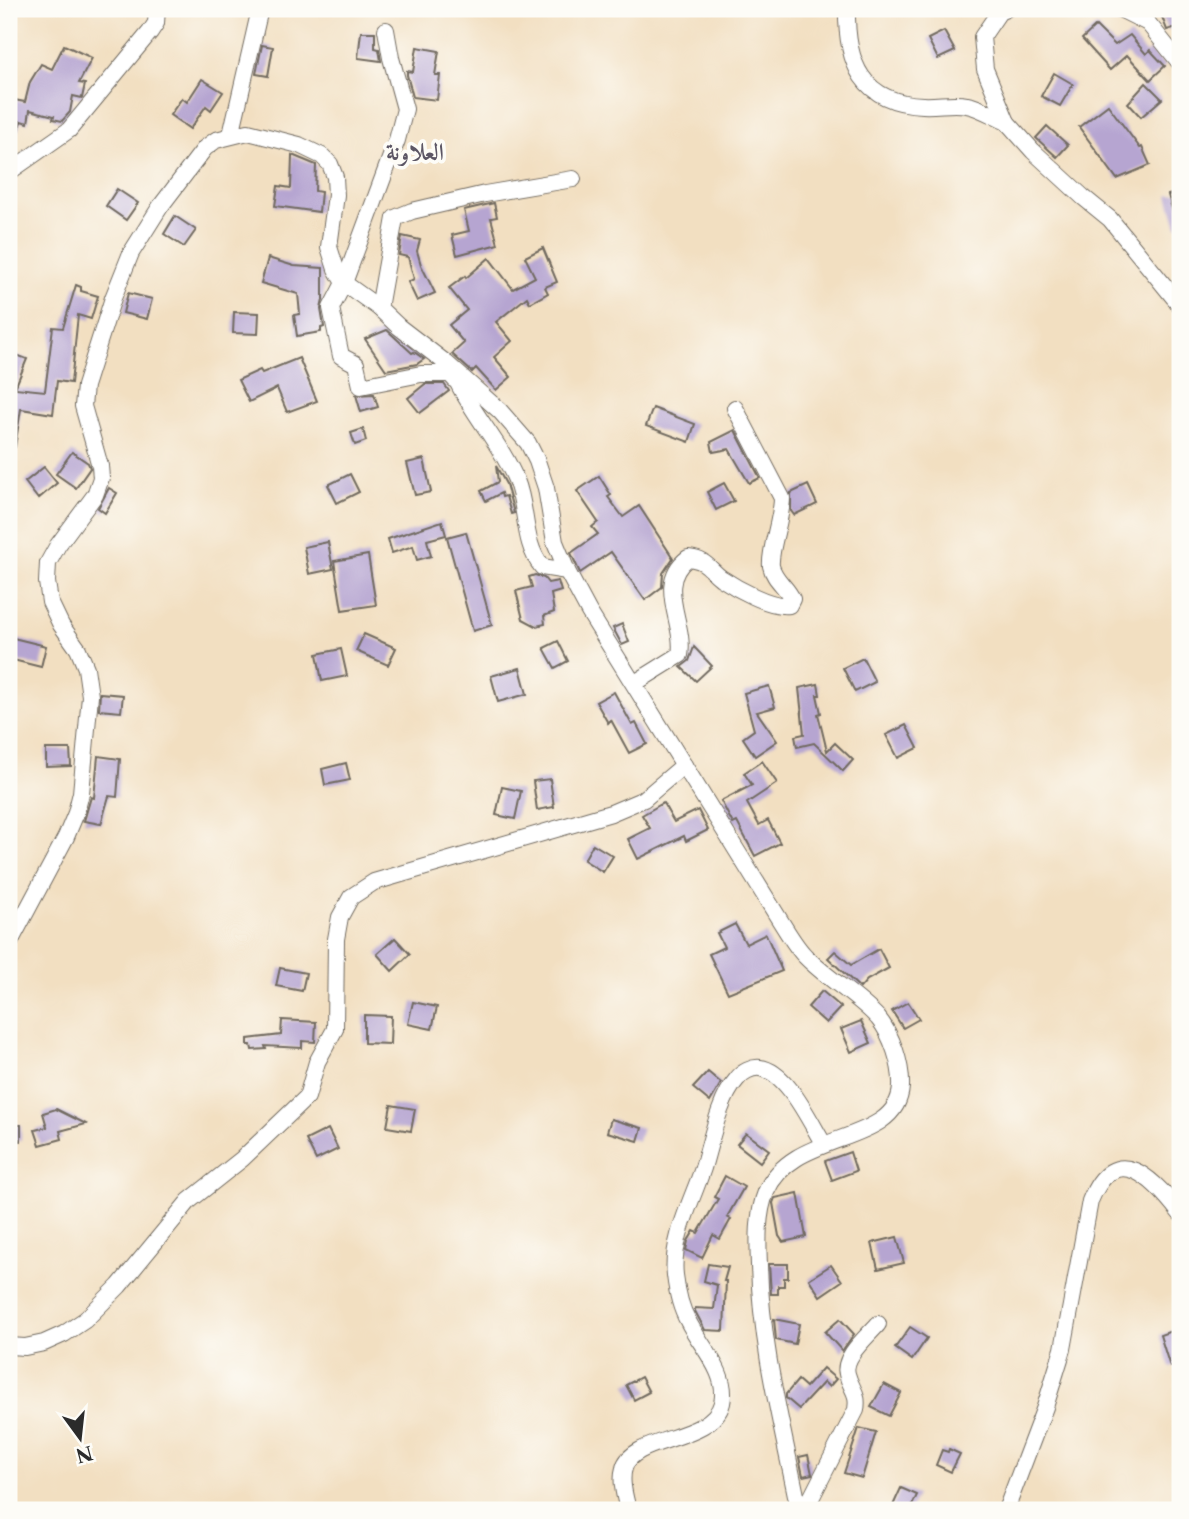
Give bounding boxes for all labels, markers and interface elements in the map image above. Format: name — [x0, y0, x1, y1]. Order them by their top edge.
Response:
district label: العلاونة — [386, 137, 444, 167]
north arrow — [46, 1404, 116, 1474]
text: N — [73, 1441, 95, 1467]

